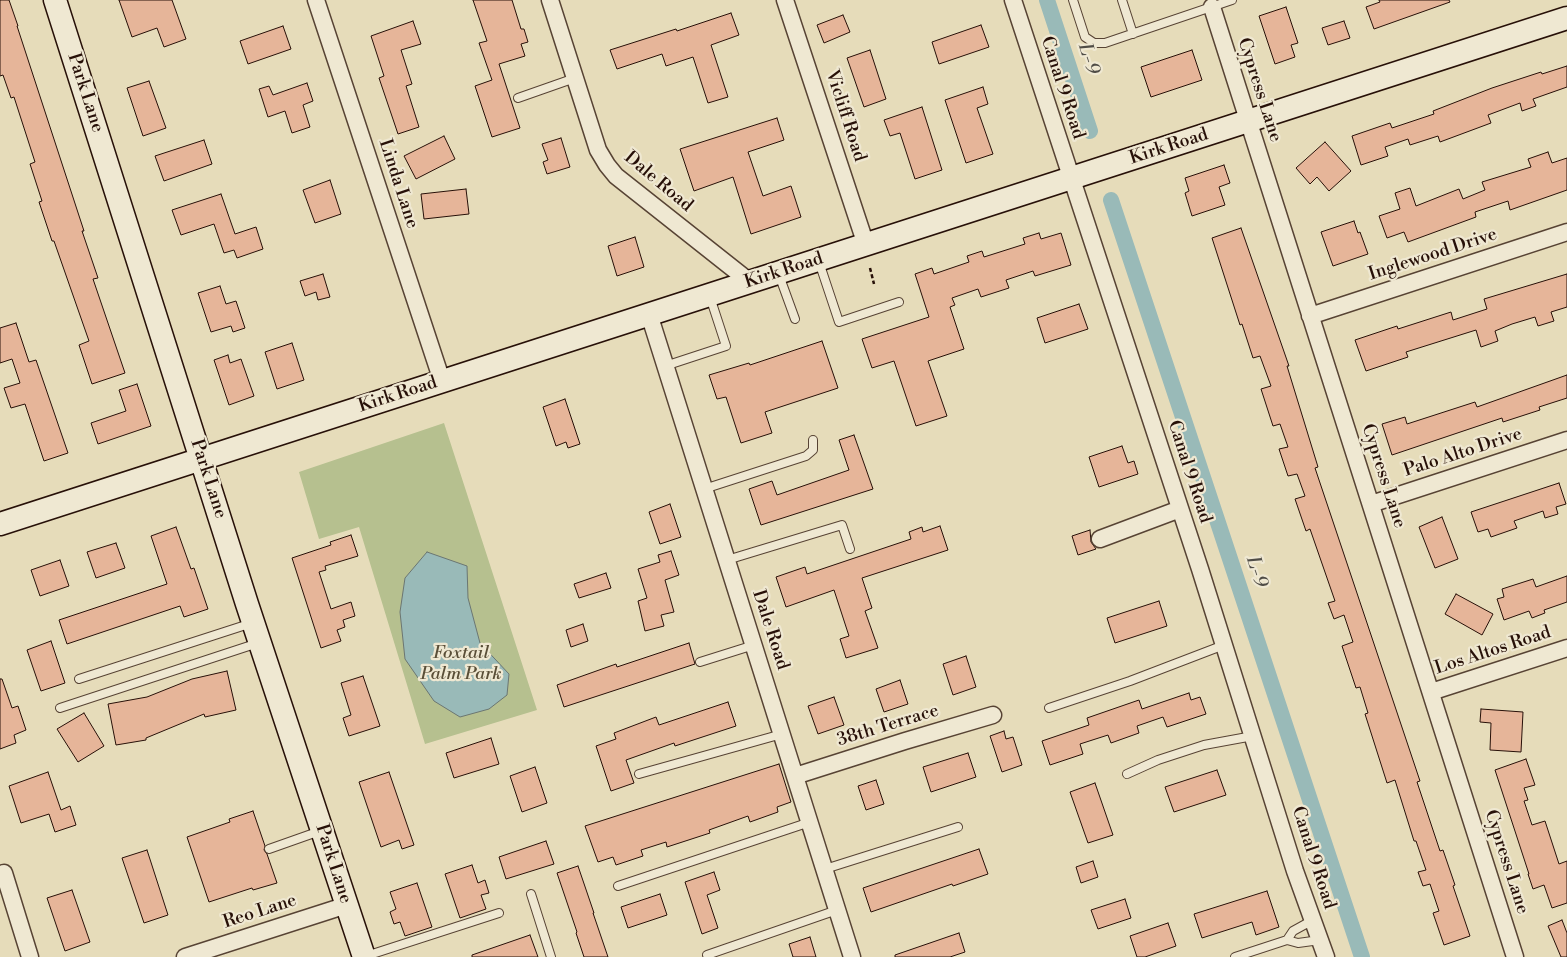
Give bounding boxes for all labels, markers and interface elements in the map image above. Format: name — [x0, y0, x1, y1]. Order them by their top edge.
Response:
street label: Canal 9 Road — [1035, 34, 1089, 142]
street label: Cypress Lane — [1232, 35, 1286, 145]
water label: L-9 — [1072, 41, 1104, 77]
street label: Park Lane — [62, 51, 108, 135]
street label: Vicliff Road — [820, 67, 870, 165]
street label: Kirk Road — [1127, 124, 1211, 170]
street label: Linda Lane — [373, 137, 423, 231]
street label: Dale Road — [619, 147, 697, 217]
street label: Inglewood Drive — [1366, 224, 1500, 286]
street label: Kirk Road — [742, 248, 826, 294]
street label: Kirk Road — [356, 372, 440, 418]
street label: Canal 9 Road — [1162, 418, 1216, 526]
street label: Cypress Lane — [1356, 421, 1410, 531]
street label: Palo Alto Drive — [1401, 424, 1525, 482]
street label: Park Lane — [185, 437, 231, 521]
water label: L-9 — [1240, 554, 1272, 590]
street label: Dale Road — [747, 587, 793, 673]
street label: Los Altos Road — [1432, 622, 1554, 680]
park label: Foxtail Palm Park — [420, 643, 502, 686]
street label: 38th Terrace — [835, 700, 941, 752]
street label: Canal 9 Road — [1286, 804, 1340, 912]
street label: Cypress Lane — [1479, 807, 1533, 917]
street label: Park Lane — [310, 822, 356, 906]
street label: Reo Lane — [220, 890, 300, 934]

